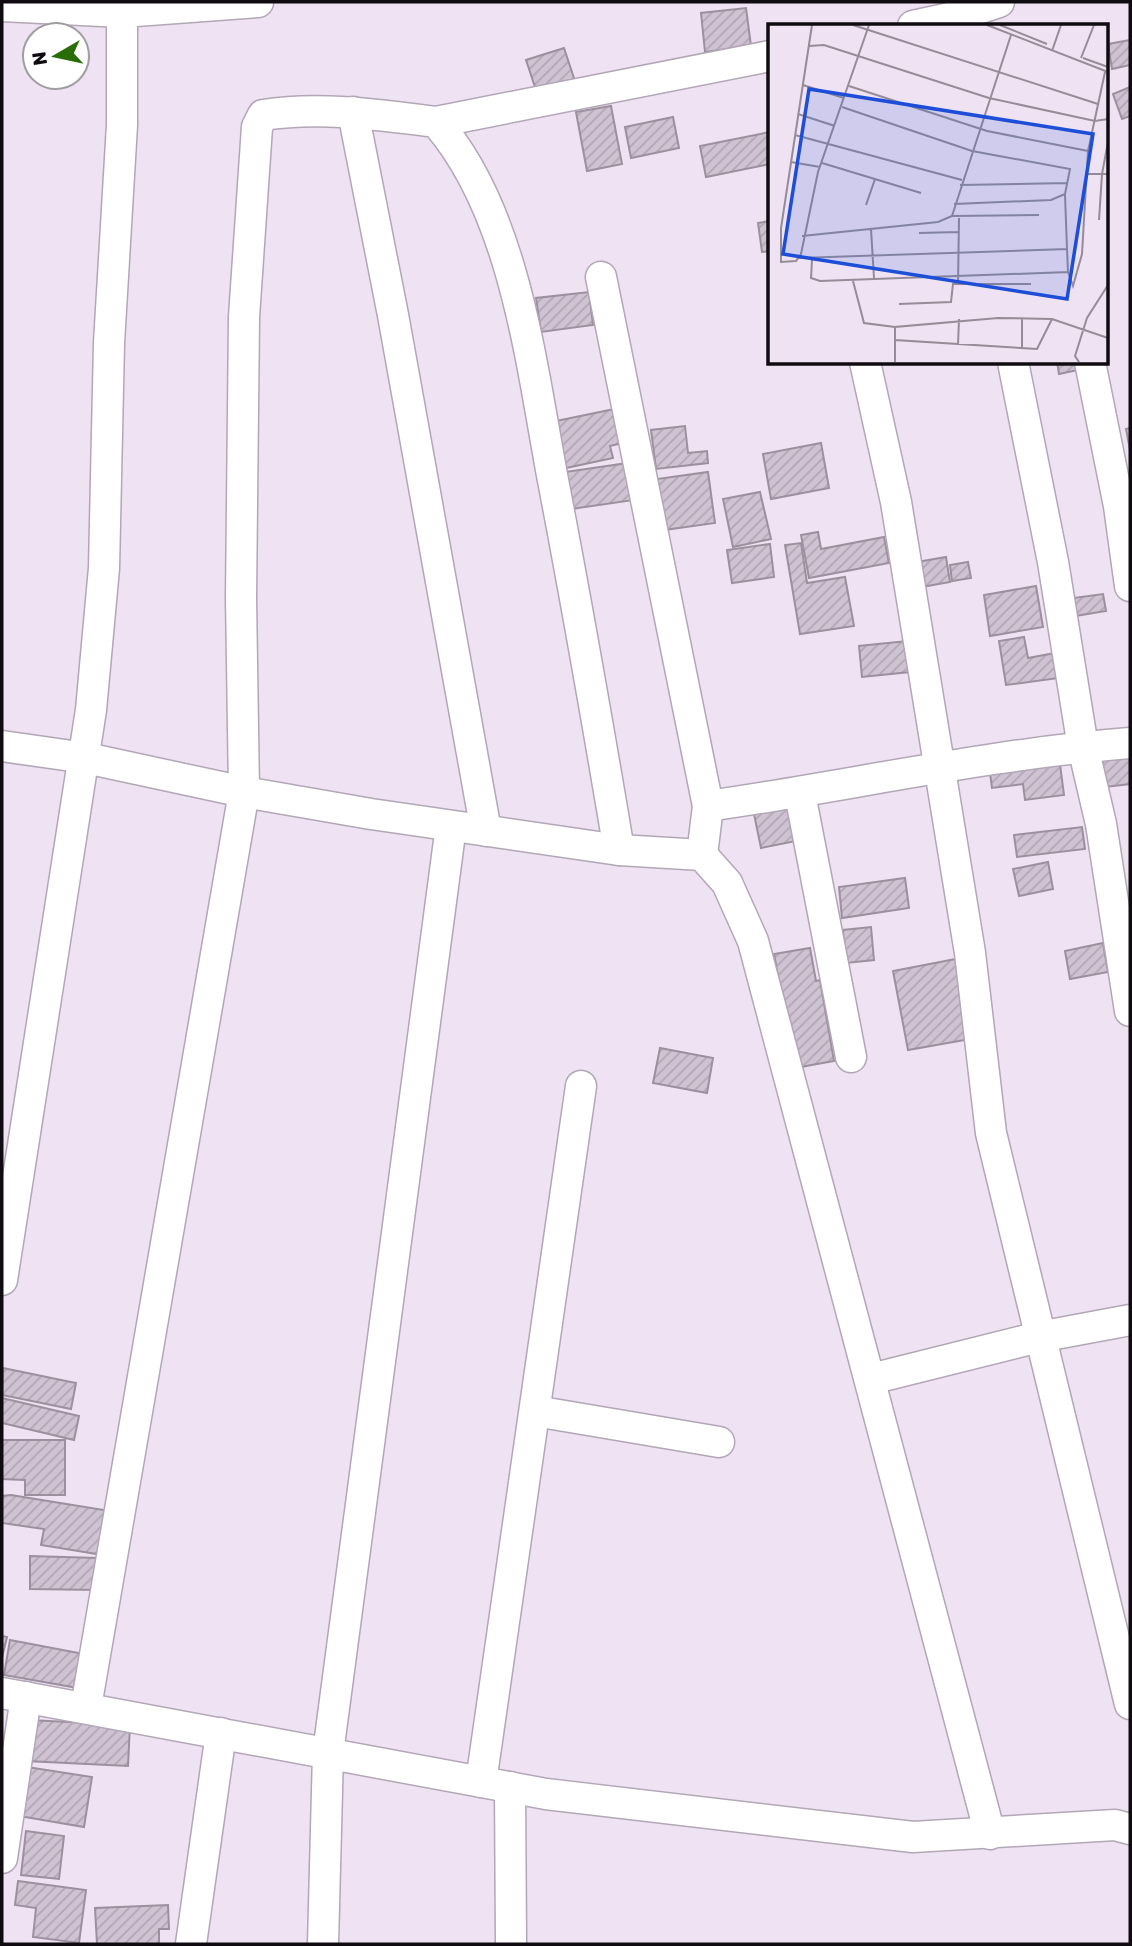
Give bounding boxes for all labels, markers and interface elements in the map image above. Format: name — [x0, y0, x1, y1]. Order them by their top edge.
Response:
north arrow — [21, 21, 91, 91]
inset map — [768, 24, 1108, 364]
text: N — [27, 50, 52, 67]

